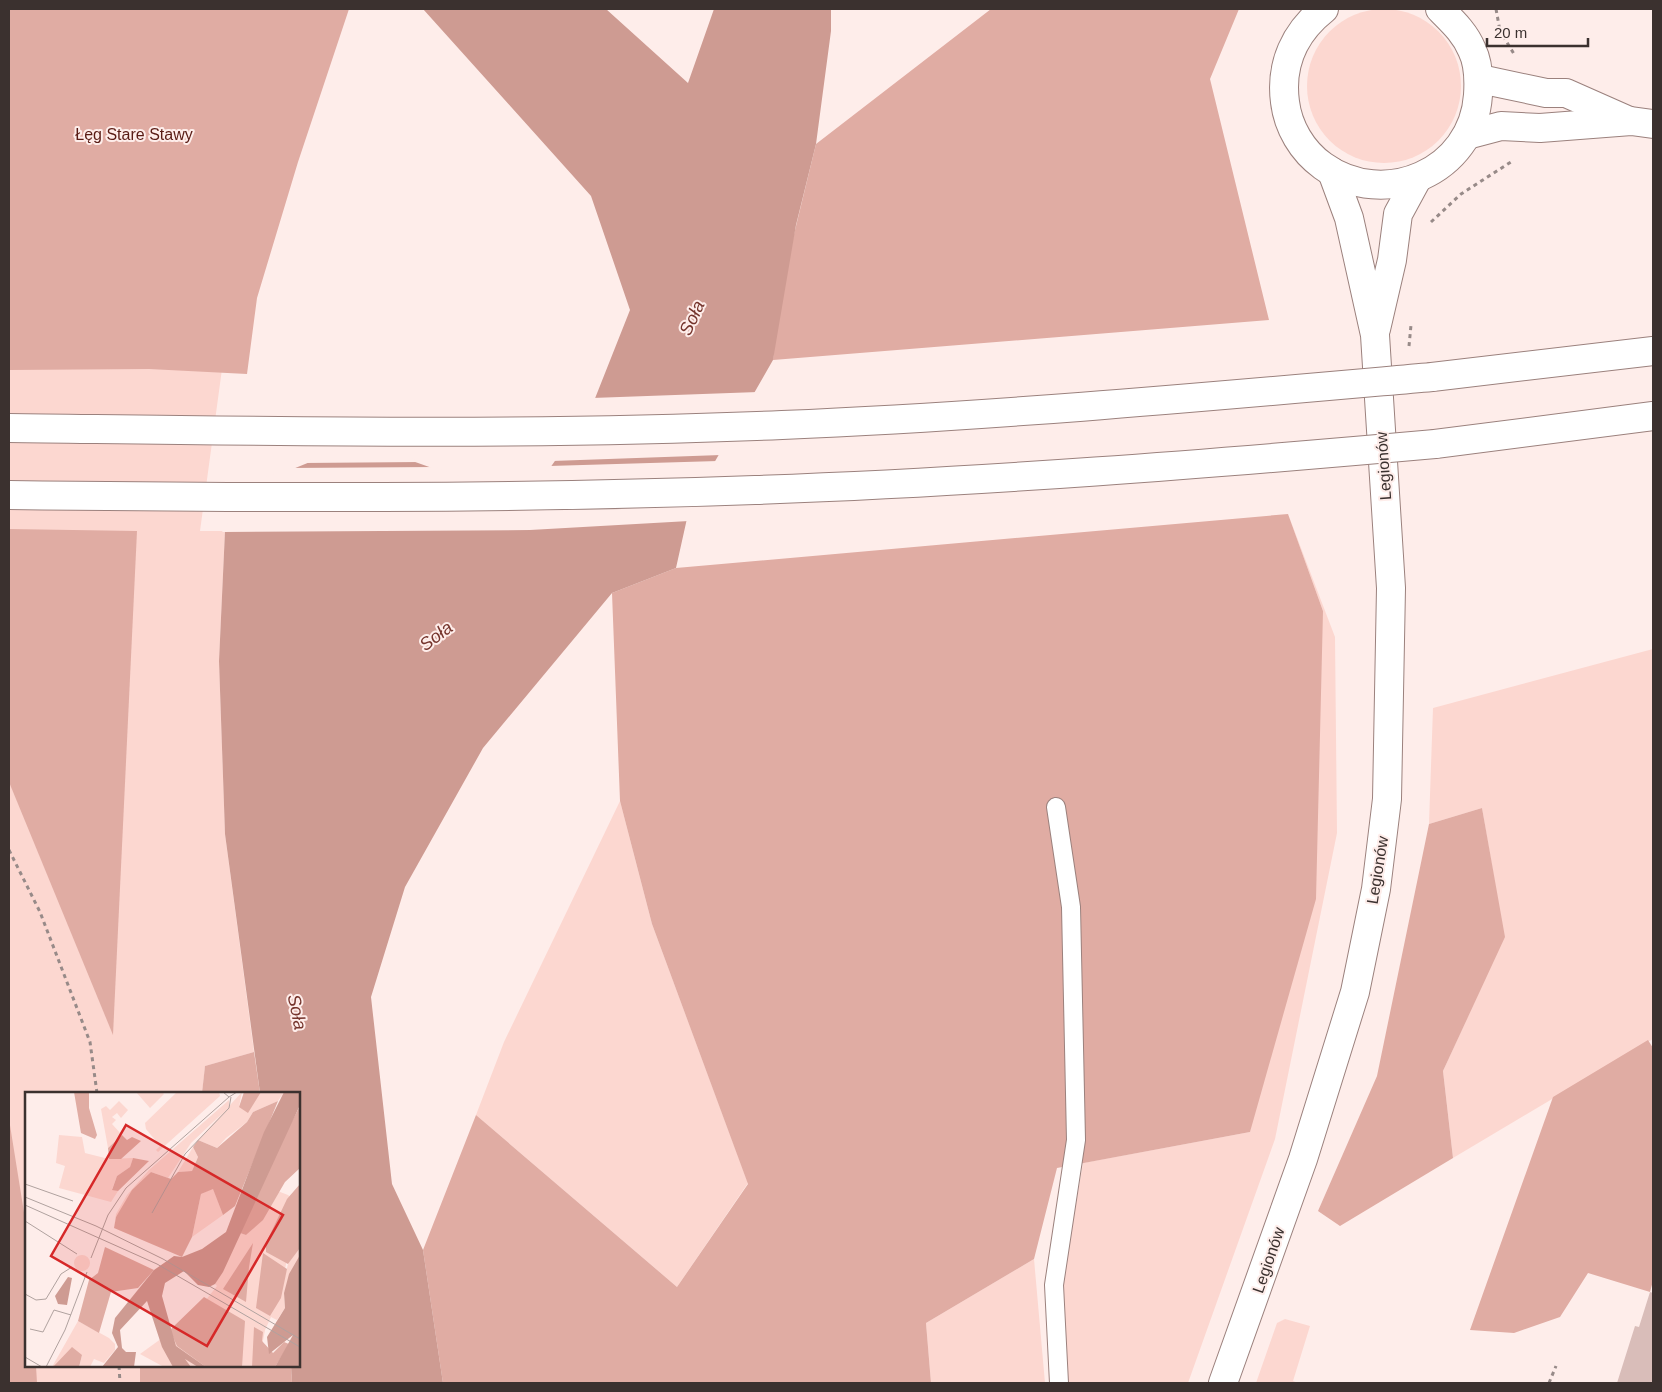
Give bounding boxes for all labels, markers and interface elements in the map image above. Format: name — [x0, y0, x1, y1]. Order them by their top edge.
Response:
scale bar — [1487, 15, 1588, 47]
text: 20 m — [1494, 24, 1527, 41]
park label: Łęg Stare Stawy — [75, 126, 193, 143]
water label: Soła — [675, 297, 709, 339]
street label: Legionów — [1373, 431, 1394, 501]
water label: Soła — [416, 617, 456, 655]
street label: Legionów — [1364, 834, 1391, 905]
water label: Soła — [283, 992, 311, 1032]
inset map — [25, 1092, 300, 1367]
street label: Legionów — [1249, 1225, 1288, 1295]

